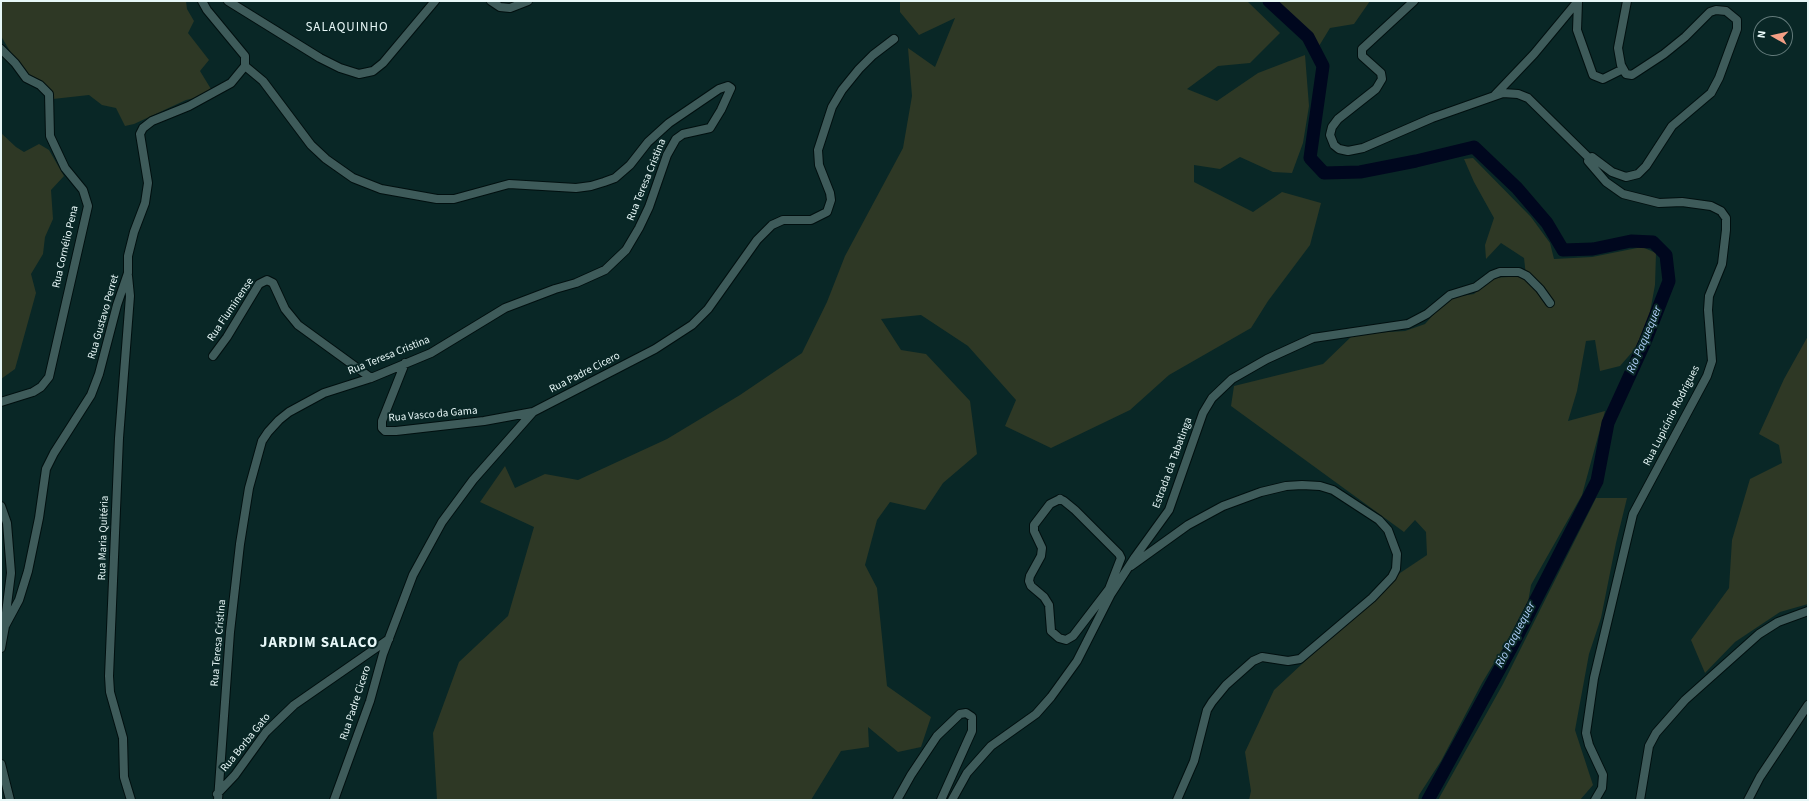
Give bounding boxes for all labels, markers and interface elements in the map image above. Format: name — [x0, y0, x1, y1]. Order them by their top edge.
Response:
north arrow — [1753, 16, 1793, 56]
district label: SALAQUINHO — [305, 20, 389, 36]
text: N — [1754, 30, 1770, 39]
street label: Rua Teresa Cristina — [625, 137, 669, 223]
street label: Rua Cornélio Pena — [50, 205, 82, 289]
street label: Rua Gustavo Perret — [86, 273, 122, 361]
street label: Rua Fluminense — [205, 276, 257, 344]
water label: Rio Paquequer — [1624, 304, 1666, 376]
street label: Rua Teresa Cristina — [346, 334, 432, 378]
street label: Rua Padre Cicero — [547, 349, 623, 397]
street label: Rua Lupicínio Rodrigues — [1641, 364, 1703, 468]
street label: Rua Vasco da Gama — [388, 405, 478, 425]
street label: Estrada da Tabatinga — [1150, 416, 1196, 510]
street label: Rua Maria Quitéria — [96, 495, 112, 581]
street label: Rua Teresa Cristina — [209, 599, 229, 687]
water label: Rio Paquequer — [1493, 600, 1539, 670]
district label: JARDIM SALACO — [260, 635, 378, 653]
street label: Rua Padre Cicero — [338, 664, 374, 742]
street label: Rua Borba Gato — [218, 711, 274, 775]

